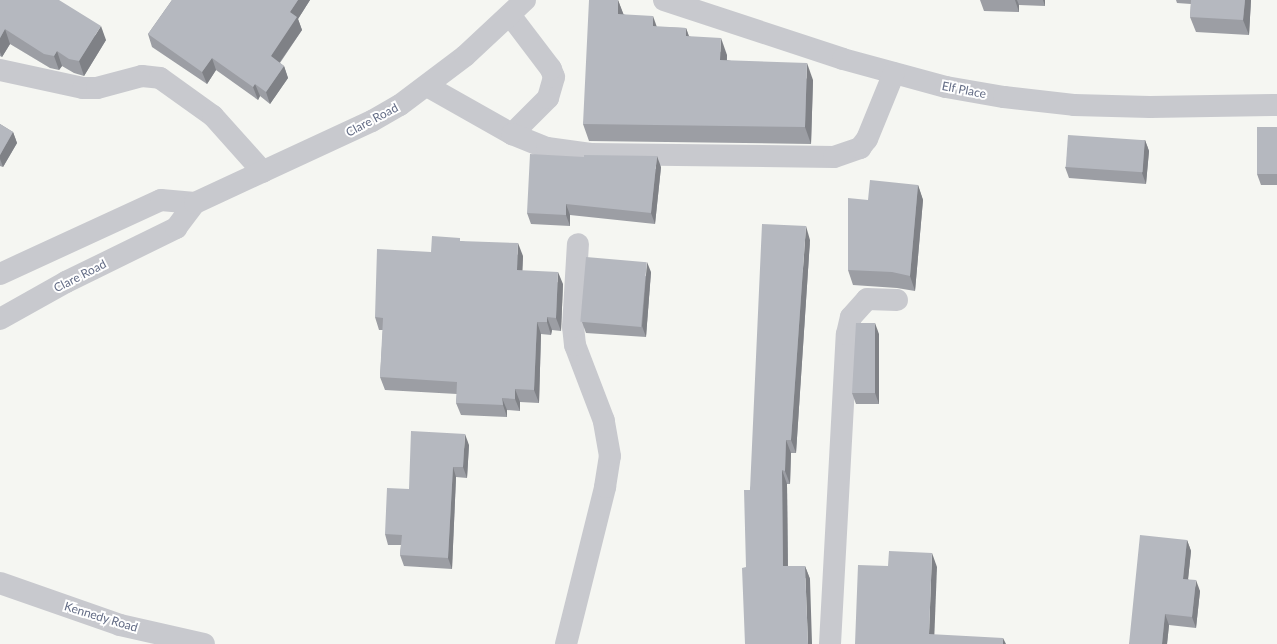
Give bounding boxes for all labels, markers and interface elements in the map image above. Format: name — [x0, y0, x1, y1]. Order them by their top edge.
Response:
street label: Elf Place — [941, 79, 987, 101]
street label: Clare Road — [343, 100, 401, 140]
street label: Clare Road — [51, 257, 109, 295]
street label: Kennedy Road — [62, 599, 140, 635]

